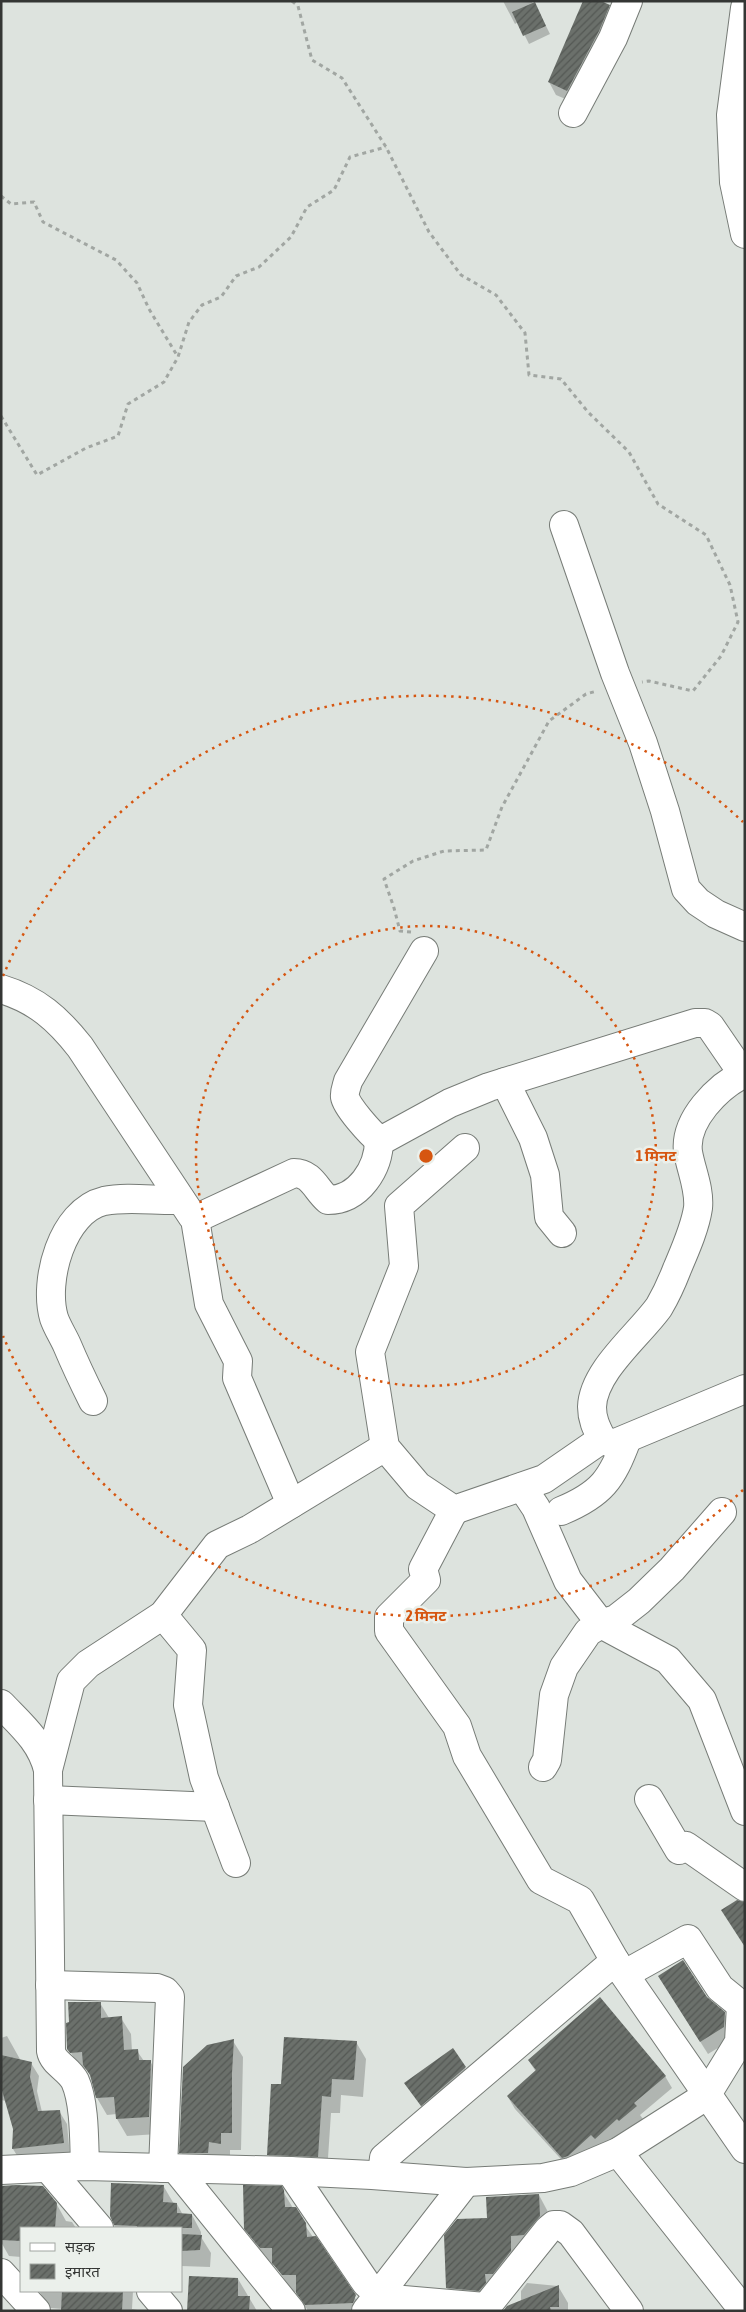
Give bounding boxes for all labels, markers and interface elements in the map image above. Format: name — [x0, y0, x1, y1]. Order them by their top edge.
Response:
centre of rings — [417, 1147, 435, 1165]
text: 1 मिनट — [636, 1147, 677, 1164]
text: 2 मिनट — [406, 1607, 447, 1624]
legend — [20, 2227, 182, 2292]
text: सड़क — [65, 2238, 95, 2255]
text: इमारत — [65, 2263, 100, 2280]

